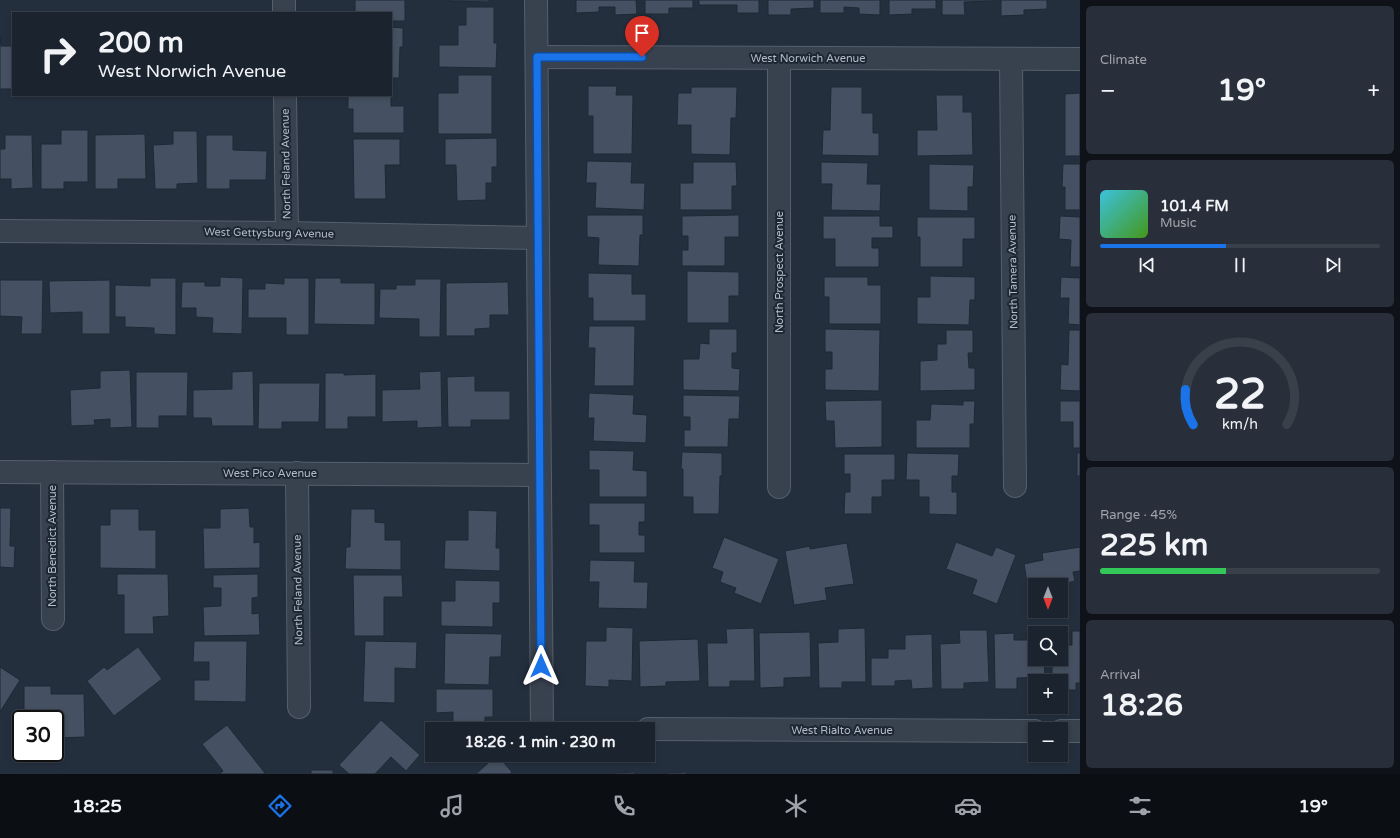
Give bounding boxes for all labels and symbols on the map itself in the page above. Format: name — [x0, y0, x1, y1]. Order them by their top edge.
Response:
pin — [625, 16, 659, 57]
street label: West Norwich Avenue — [751, 52, 865, 65]
street label: North Feland Avenue — [279, 109, 293, 219]
street label: North Prospect Avenue — [773, 211, 786, 333]
street label: North Tamera Avenue — [1006, 215, 1020, 329]
street label: West Gettysburg Avenue — [204, 225, 334, 241]
street label: West Pico Avenue — [223, 467, 317, 480]
street label: North Benedict Avenue — [46, 485, 59, 607]
street label: North Feland Avenue — [291, 535, 305, 645]
north arrow — [1028, 578, 1068, 618]
position arrow — [520, 645, 562, 687]
speed limit sign: 30 — [12, 710, 64, 762]
street label: West Rialto Avenue — [791, 724, 893, 737]

